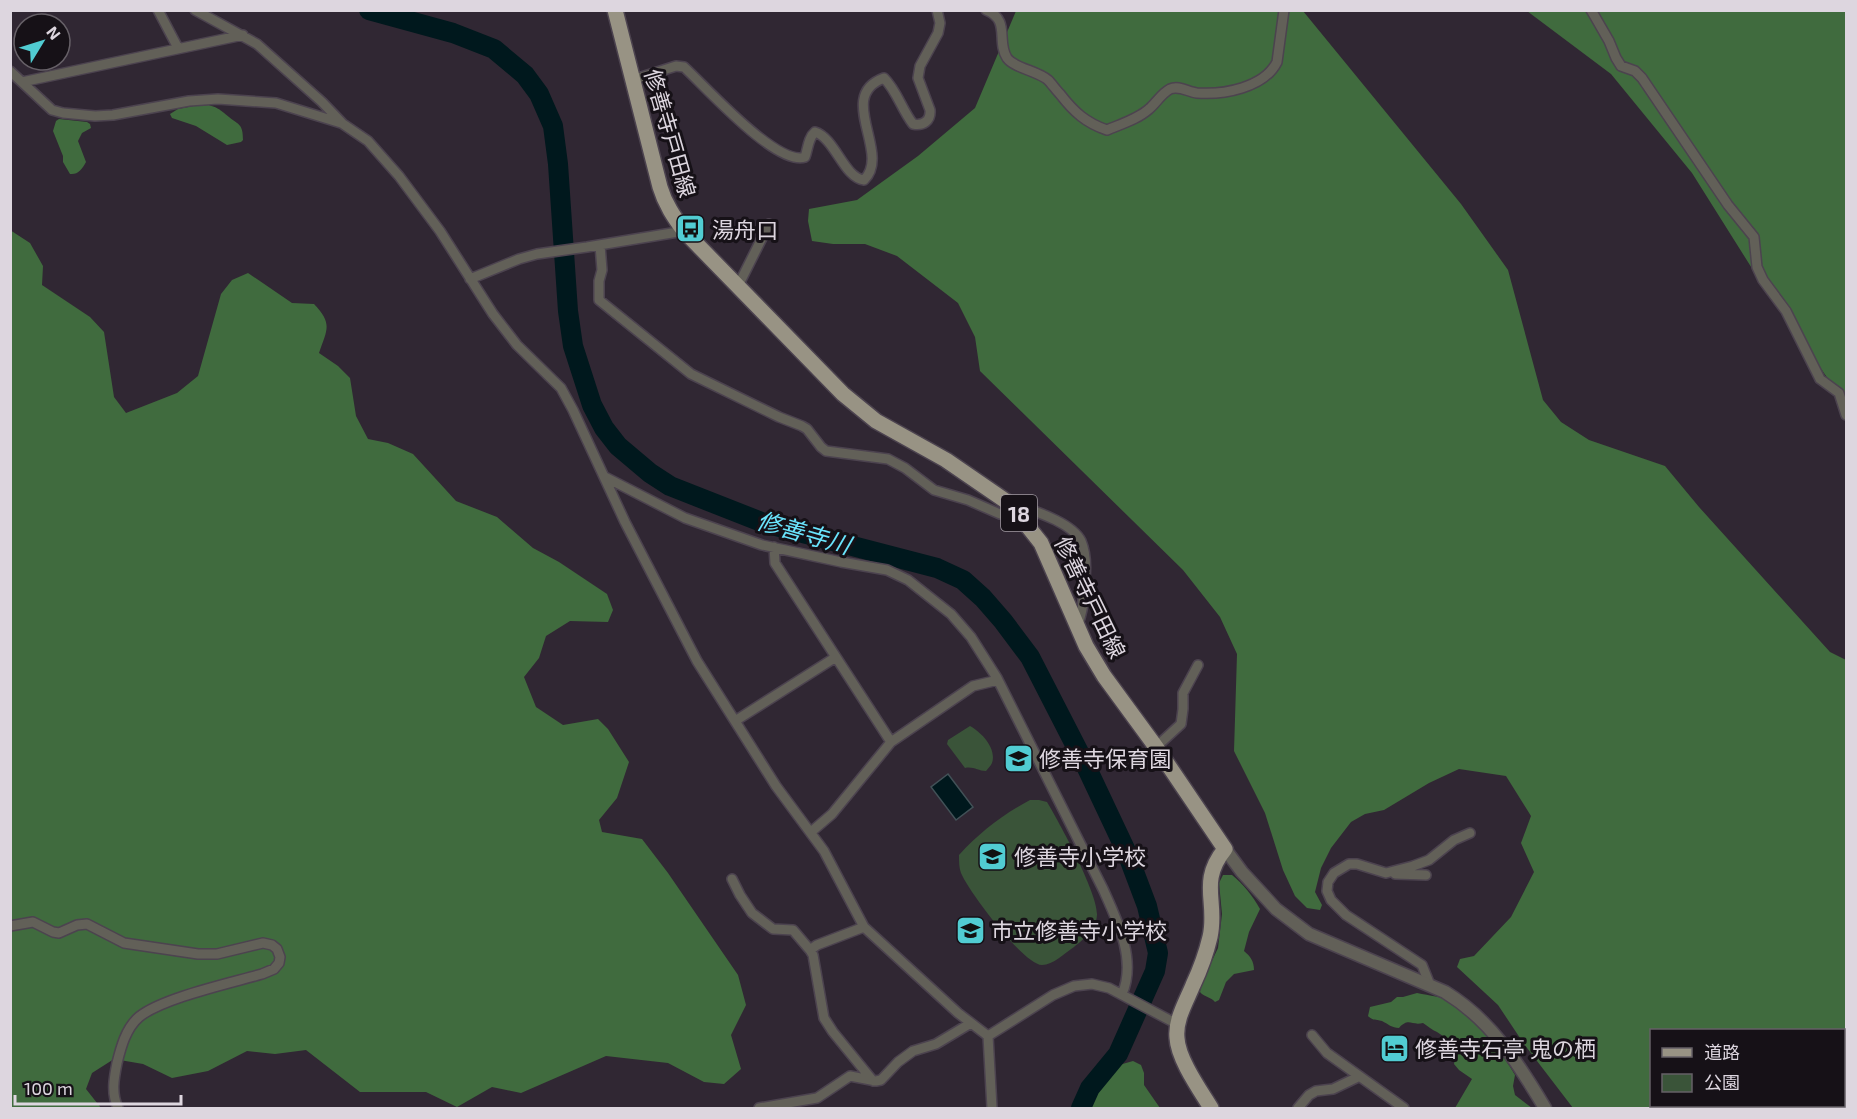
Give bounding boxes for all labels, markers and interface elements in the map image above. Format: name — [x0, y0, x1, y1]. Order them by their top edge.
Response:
north arrow — [12, 12, 72, 72]
text: N — [43, 22, 65, 43]
street label: 修善寺戸田線 — [640, 66, 702, 200]
bus stop icon: 湯舟口 — [675, 213, 707, 245]
place label: 湯舟口 — [712, 216, 778, 242]
road number: 18 — [1001, 495, 1037, 531]
water label: 修善寺川 — [754, 505, 857, 560]
street label: 修善寺戸田線 — [1050, 532, 1132, 662]
school or university icon: 修善寺保育園 — [1002, 742, 1034, 774]
place label: 修善寺保育園 — [1039, 745, 1171, 771]
school or university icon: 修善寺小学校 — [977, 840, 1009, 872]
place label: 修善寺小学校 — [1014, 843, 1146, 869]
school or university icon: 市立修善寺小学校 — [954, 914, 986, 946]
place label: 市立修善寺小学校 — [991, 917, 1167, 943]
legend — [1650, 1029, 1845, 1107]
hotel icon: 修善寺石亭 鬼の栖 — [1378, 1032, 1410, 1064]
place label: 修善寺石亭 鬼の栖 — [1415, 1035, 1596, 1061]
text: 道路 — [1704, 1041, 1740, 1063]
scale bar — [15, 1068, 182, 1106]
text: 公園 — [1704, 1071, 1740, 1093]
text: 100 m — [24, 1077, 73, 1099]

